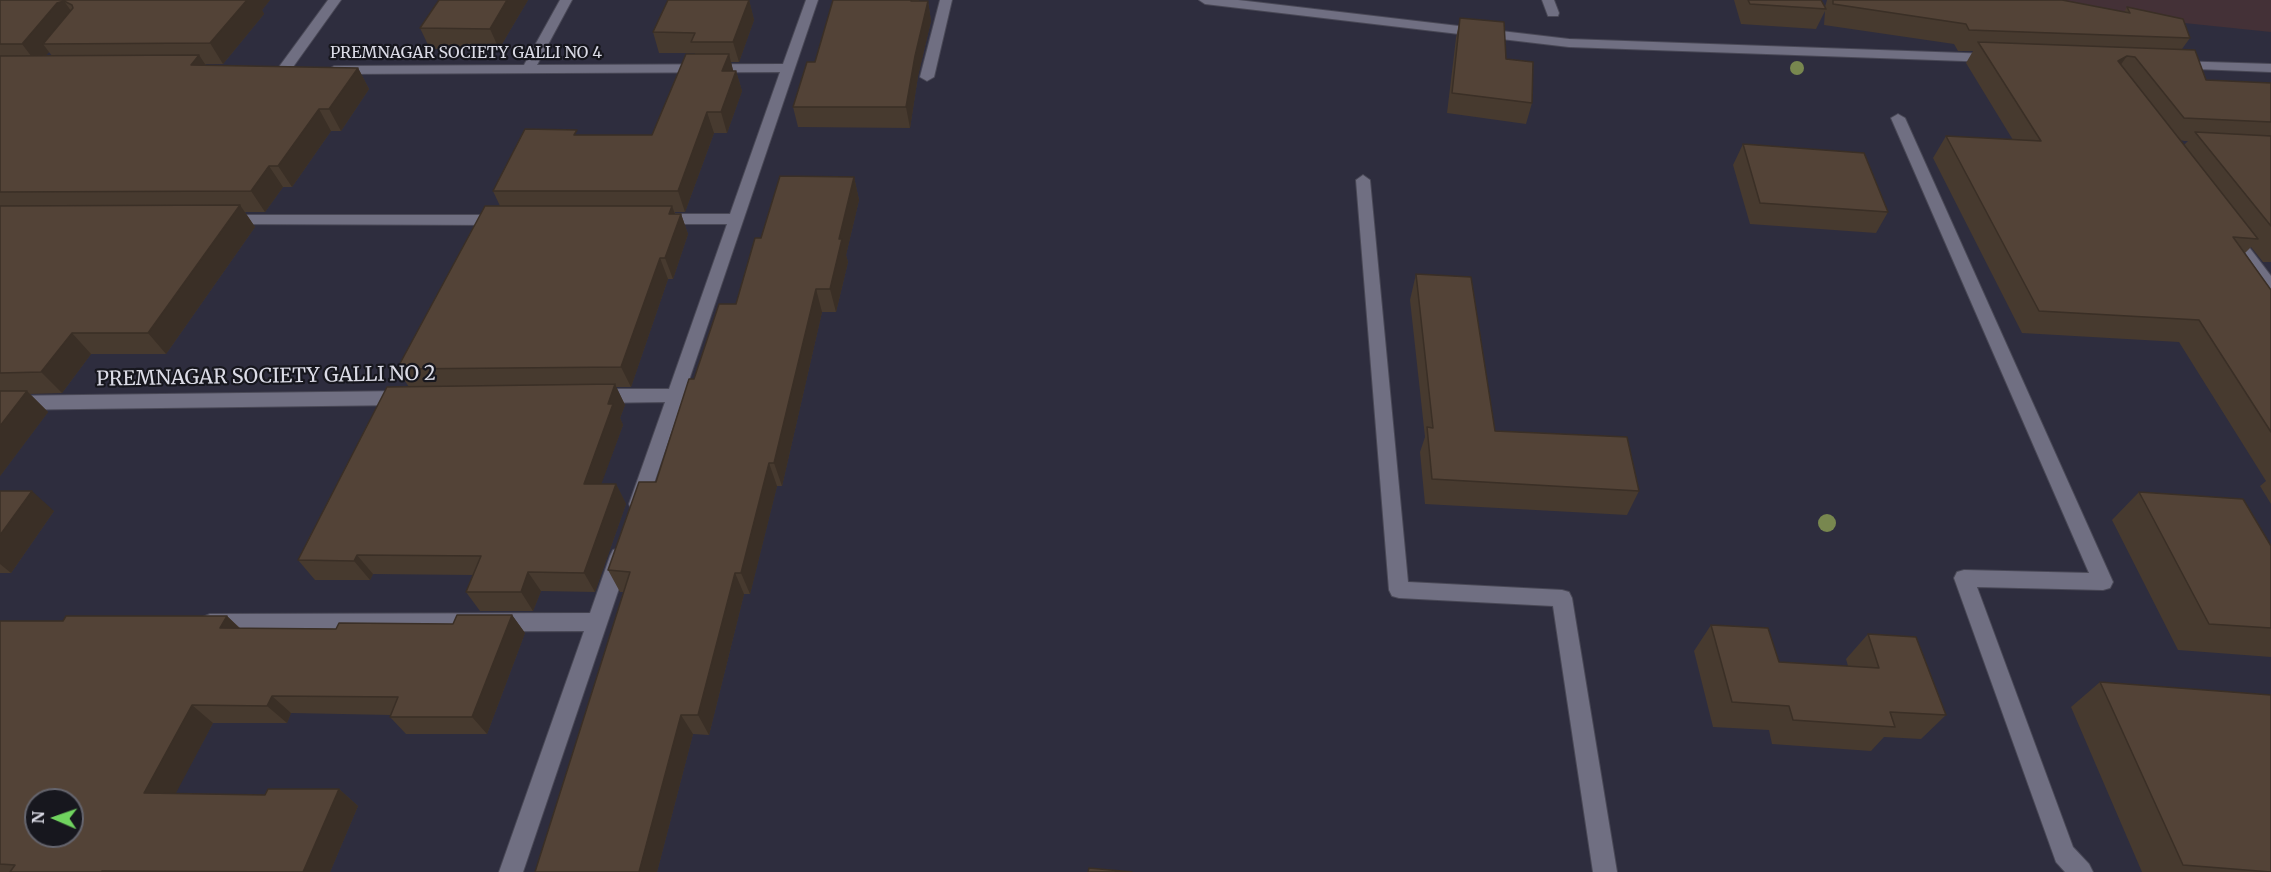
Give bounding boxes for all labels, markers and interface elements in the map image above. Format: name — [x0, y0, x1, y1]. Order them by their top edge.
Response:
street label: PREMNAGAR SOCIETY GALLI NO 4 — [330, 43, 602, 63]
street label: PREMNAGAR SOCIETY GALLI NO 2 — [96, 362, 436, 392]
north arrow — [24, 788, 84, 848]
text: N — [28, 811, 48, 824]

